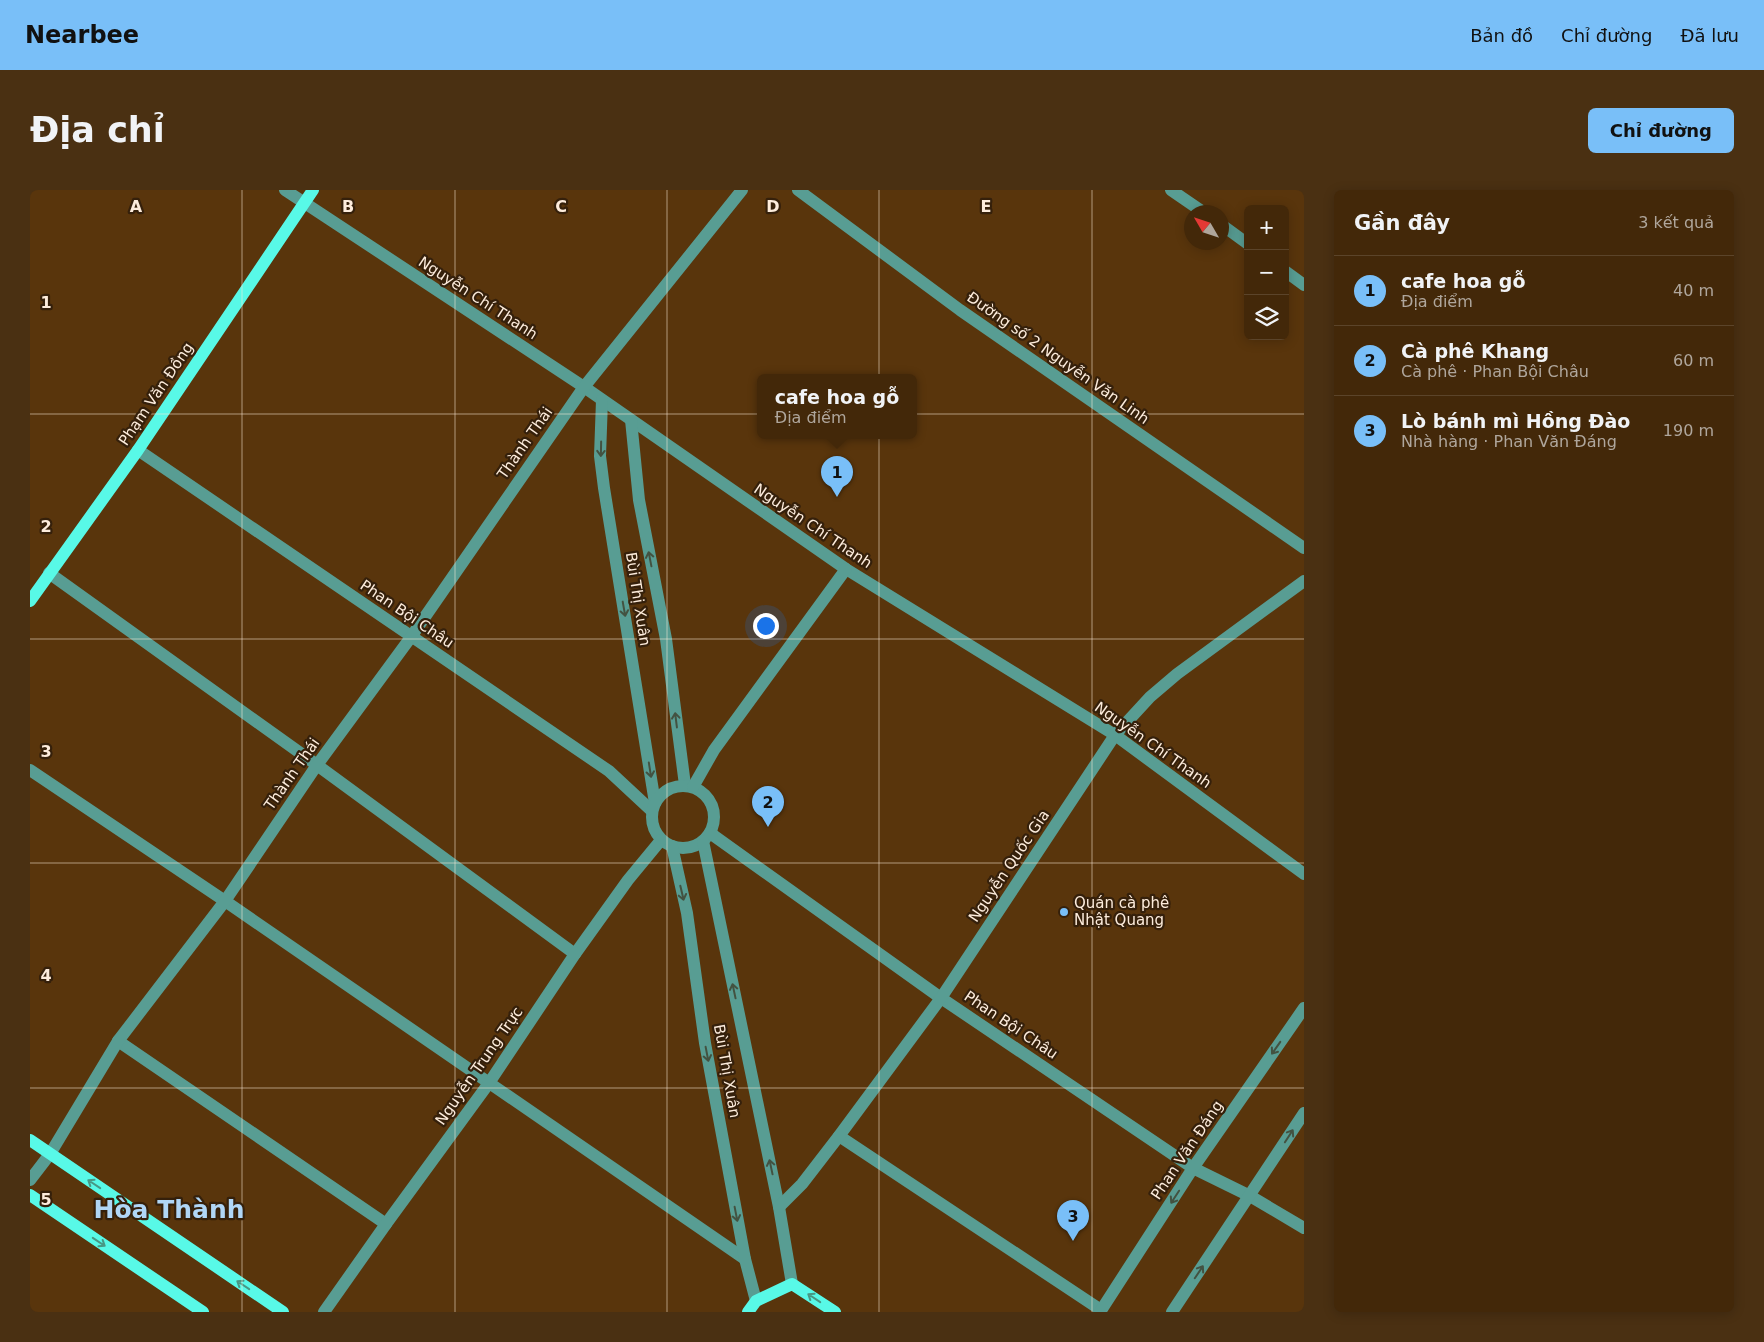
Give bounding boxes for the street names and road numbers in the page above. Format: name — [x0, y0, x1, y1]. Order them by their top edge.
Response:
street label: Nguyễn Chí Thanh — [415, 253, 541, 343]
street label: Đường số 2 Nguyễn Văn Linh — [964, 288, 1152, 428]
street label: Phạm Văn Đồng — [115, 339, 197, 449]
street label: Thành Thái — [493, 404, 556, 483]
street label: Nguyễn Chí Thanh — [751, 480, 875, 572]
street label: Bùi Thị Xuân — [622, 551, 654, 647]
street label: Phan Bội Châu — [357, 576, 457, 652]
street label: Nguyễn Chí Thanh — [1091, 698, 1215, 792]
street label: Thành Thái — [260, 735, 323, 814]
street label: Nguyễn Quốc Gia — [965, 807, 1053, 925]
street label: Phan Bội Châu — [961, 987, 1061, 1063]
street label: Nguyễn Trung Trực — [431, 1004, 527, 1128]
street label: Bùi Thị Xuân — [710, 1023, 744, 1119]
street label: Phan Văn Đáng — [1147, 1097, 1227, 1203]

